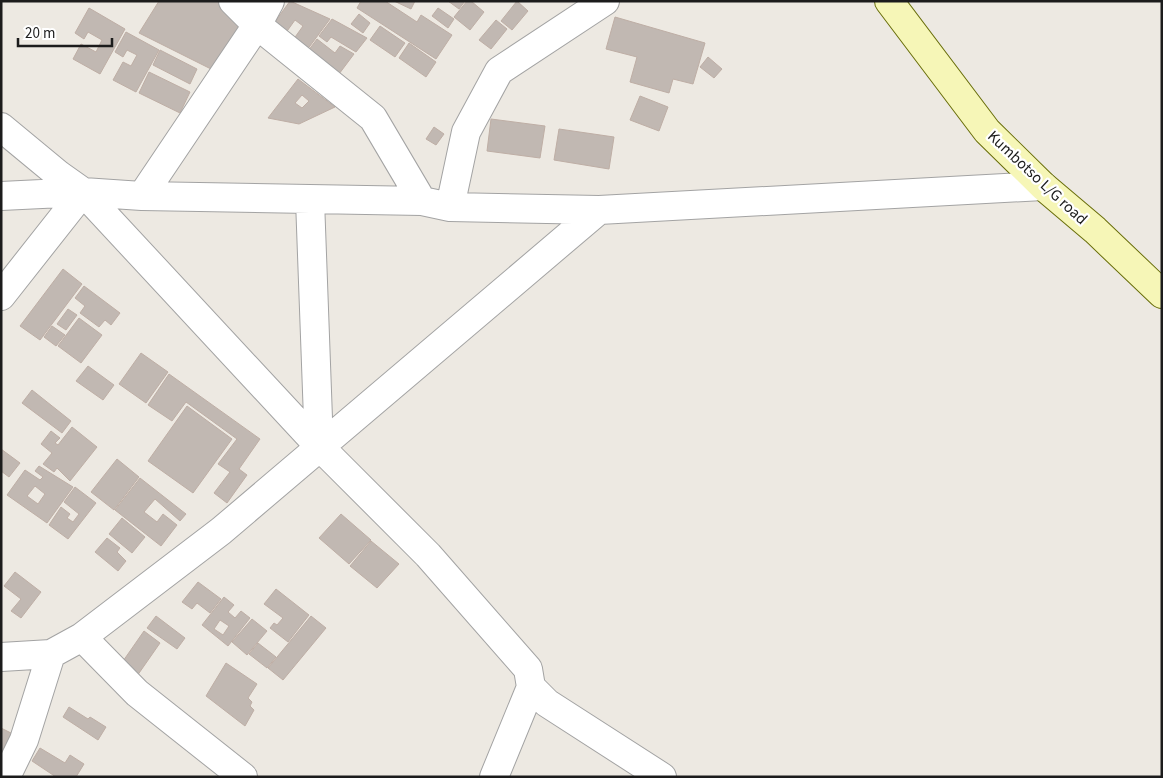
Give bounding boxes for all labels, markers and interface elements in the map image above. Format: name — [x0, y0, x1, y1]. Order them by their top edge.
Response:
scale bar — [18, 15, 111, 47]
text: 20 m — [25, 23, 55, 44]
street label: Kumbotso L/G road — [983, 126, 1092, 230]

